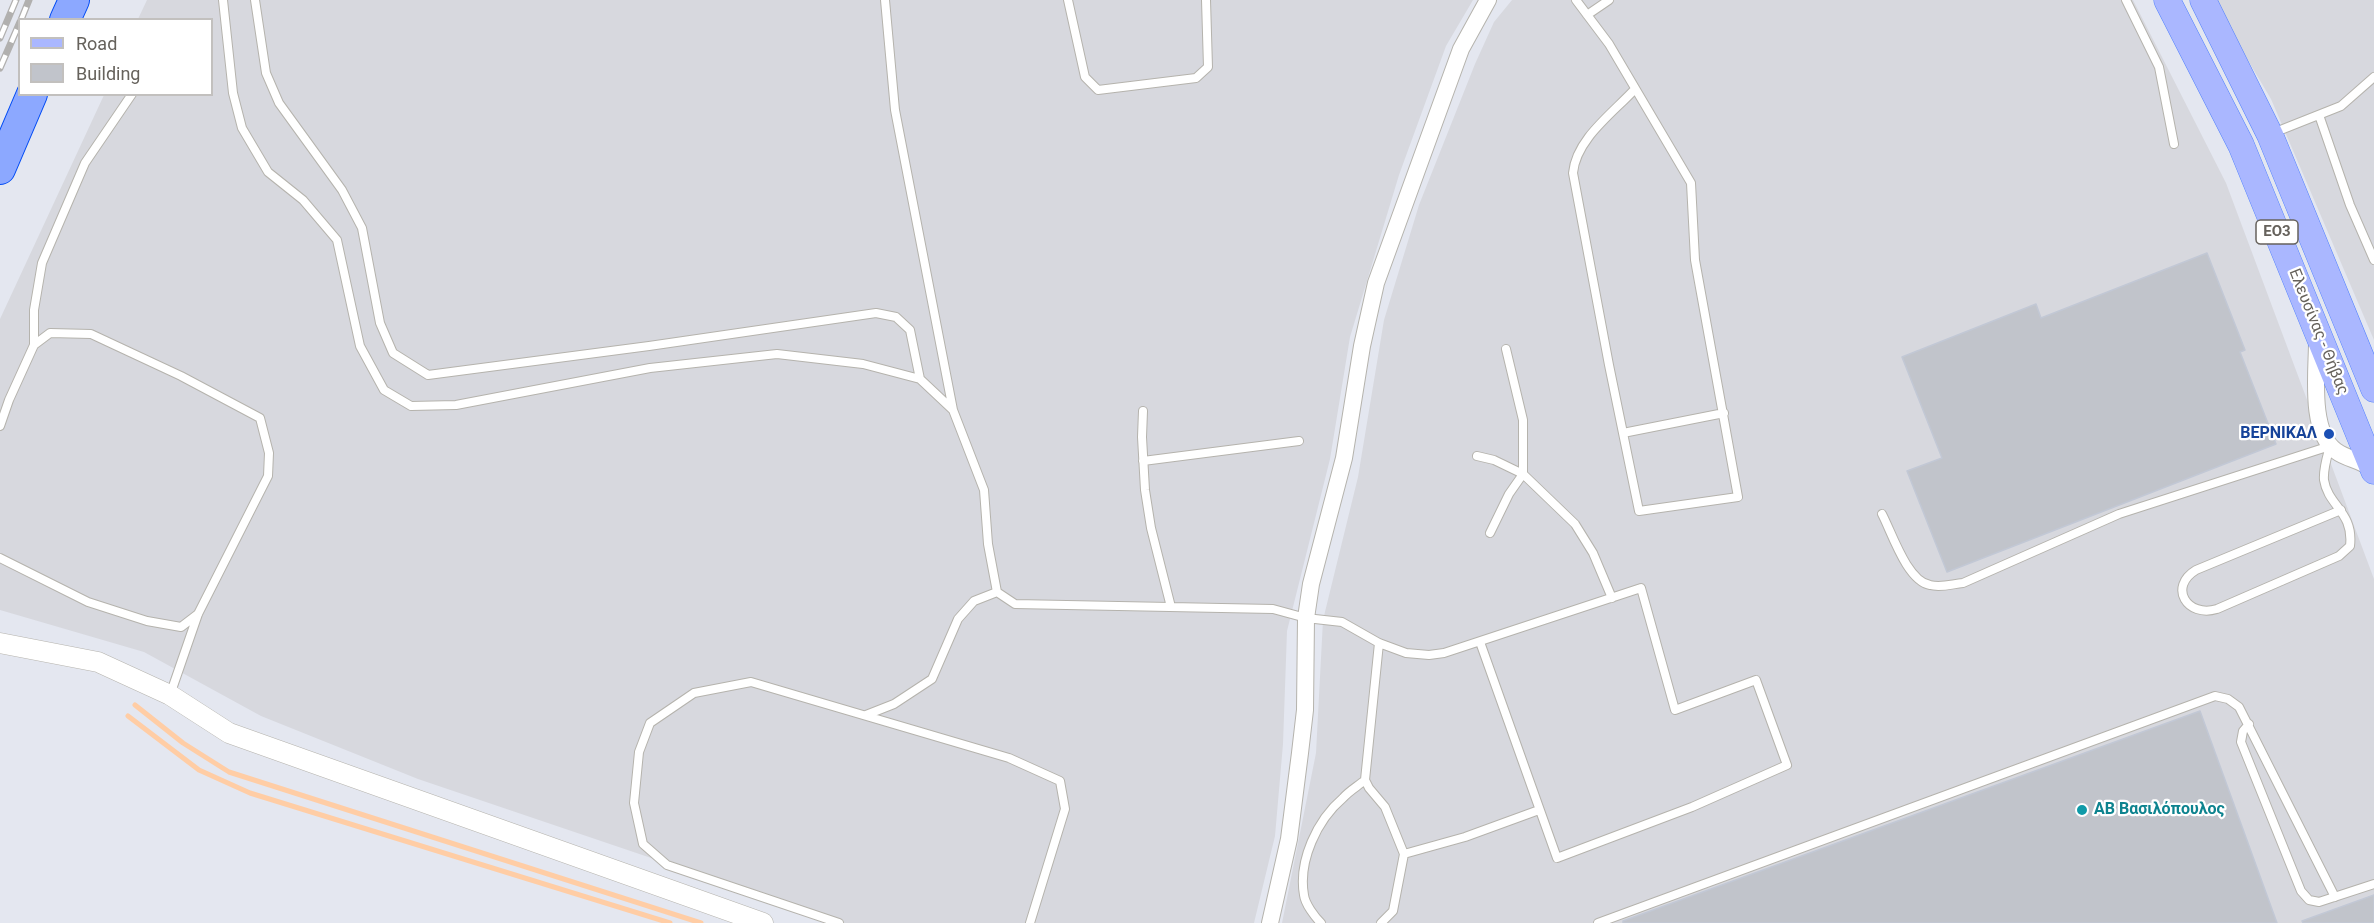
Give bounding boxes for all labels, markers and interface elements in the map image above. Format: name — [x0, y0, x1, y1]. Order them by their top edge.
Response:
legend — [18, 18, 213, 96]
text: Road — [76, 33, 117, 54]
text: Building — [76, 63, 140, 84]
road number: ΕΟ3 — [2256, 220, 2298, 244]
street label: Ελευσίνας - Θήβας — [2284, 266, 2352, 398]
place label: ΒΕΡΝΙΚΑΛ — [2240, 424, 2317, 444]
marker: ΒΕΡΝΙΚΑΛ — [2322, 427, 2336, 441]
place label: ΑΒ Βασιλόπουλος — [2094, 800, 2225, 820]
marker: ΑΒ Βασιλόπουλος — [2075, 803, 2089, 817]

